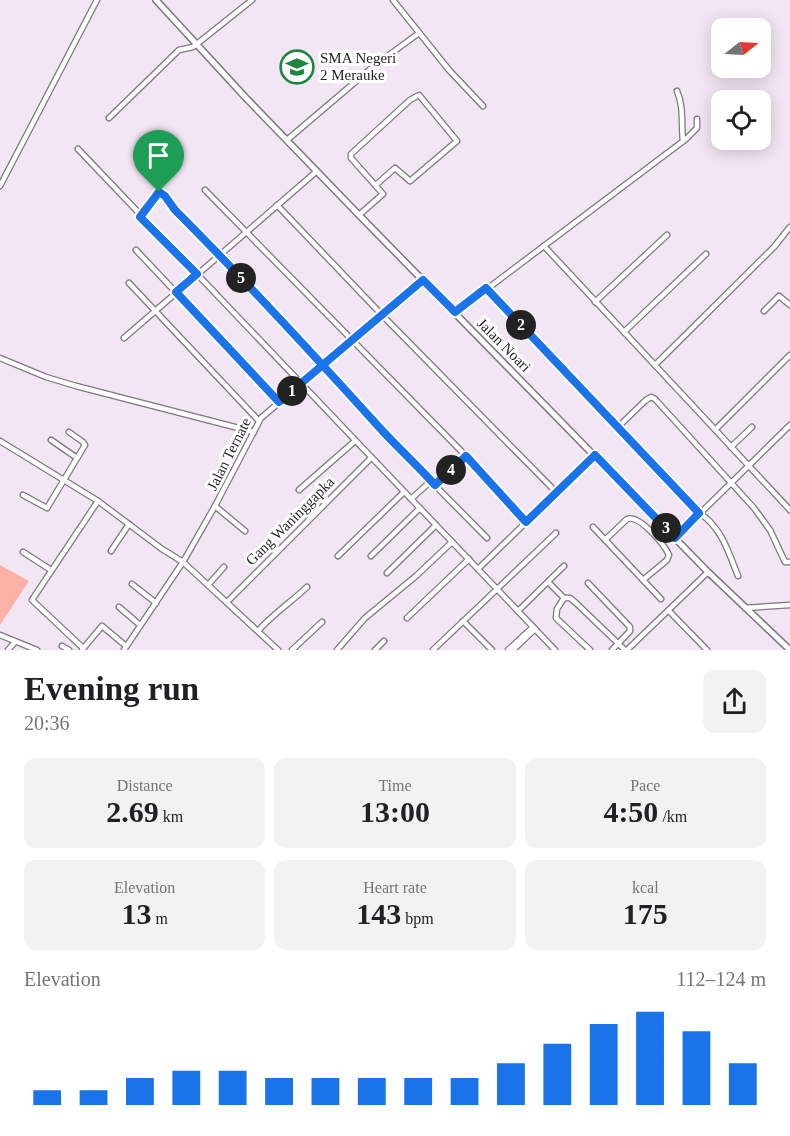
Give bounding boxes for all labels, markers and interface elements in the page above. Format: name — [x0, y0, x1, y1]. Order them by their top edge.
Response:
north arrow — [711, 18, 771, 78]
map controls — [711, 18, 771, 150]
school or university icon: SMA Negeri 2 Merauke — [279, 49, 315, 85]
place label: SMA Negeri 2 Merauke — [320, 50, 396, 83]
button: locate — [711, 90, 771, 150]
pin — [133, 130, 184, 192]
icon: arrive — [142, 139, 175, 172]
pin: 5 — [226, 263, 256, 293]
text: 5 — [237, 269, 245, 286]
pin: 2 — [506, 310, 536, 340]
street label: Jalan Noari — [474, 315, 534, 375]
text: 2 — [517, 316, 525, 333]
pin: 1 — [277, 376, 307, 406]
text: 1 — [288, 382, 296, 399]
street label: Jalan Ternate — [204, 415, 254, 493]
pin: 4 — [436, 455, 466, 485]
text: 4 — [447, 461, 455, 478]
street label: Gang Waninggapka — [243, 473, 338, 568]
pin: 3 — [651, 513, 681, 543]
text: 3 — [662, 519, 670, 536]
button: share — [703, 670, 766, 733]
text: Evening run — [24, 671, 199, 707]
text: 20:36 — [24, 712, 70, 734]
text: Distance — [117, 777, 173, 794]
text: Time — [378, 777, 412, 794]
text: Pace — [630, 777, 660, 794]
text: 2.69 — [106, 795, 159, 828]
text: 13:00 — [360, 795, 430, 828]
text: 4:50 — [603, 795, 658, 828]
text: km — [159, 808, 183, 825]
text: /km — [658, 808, 687, 825]
text: Elevation — [114, 879, 175, 896]
text: Heart rate — [363, 879, 427, 896]
text: kcal — [632, 879, 659, 896]
text: 13 — [121, 897, 151, 930]
text: 143 — [356, 897, 401, 930]
text: 175 — [623, 897, 668, 930]
text: m — [151, 910, 168, 927]
text: bpm — [401, 910, 434, 927]
text: Elevation — [24, 968, 101, 990]
text: 112–124 m — [676, 968, 766, 990]

